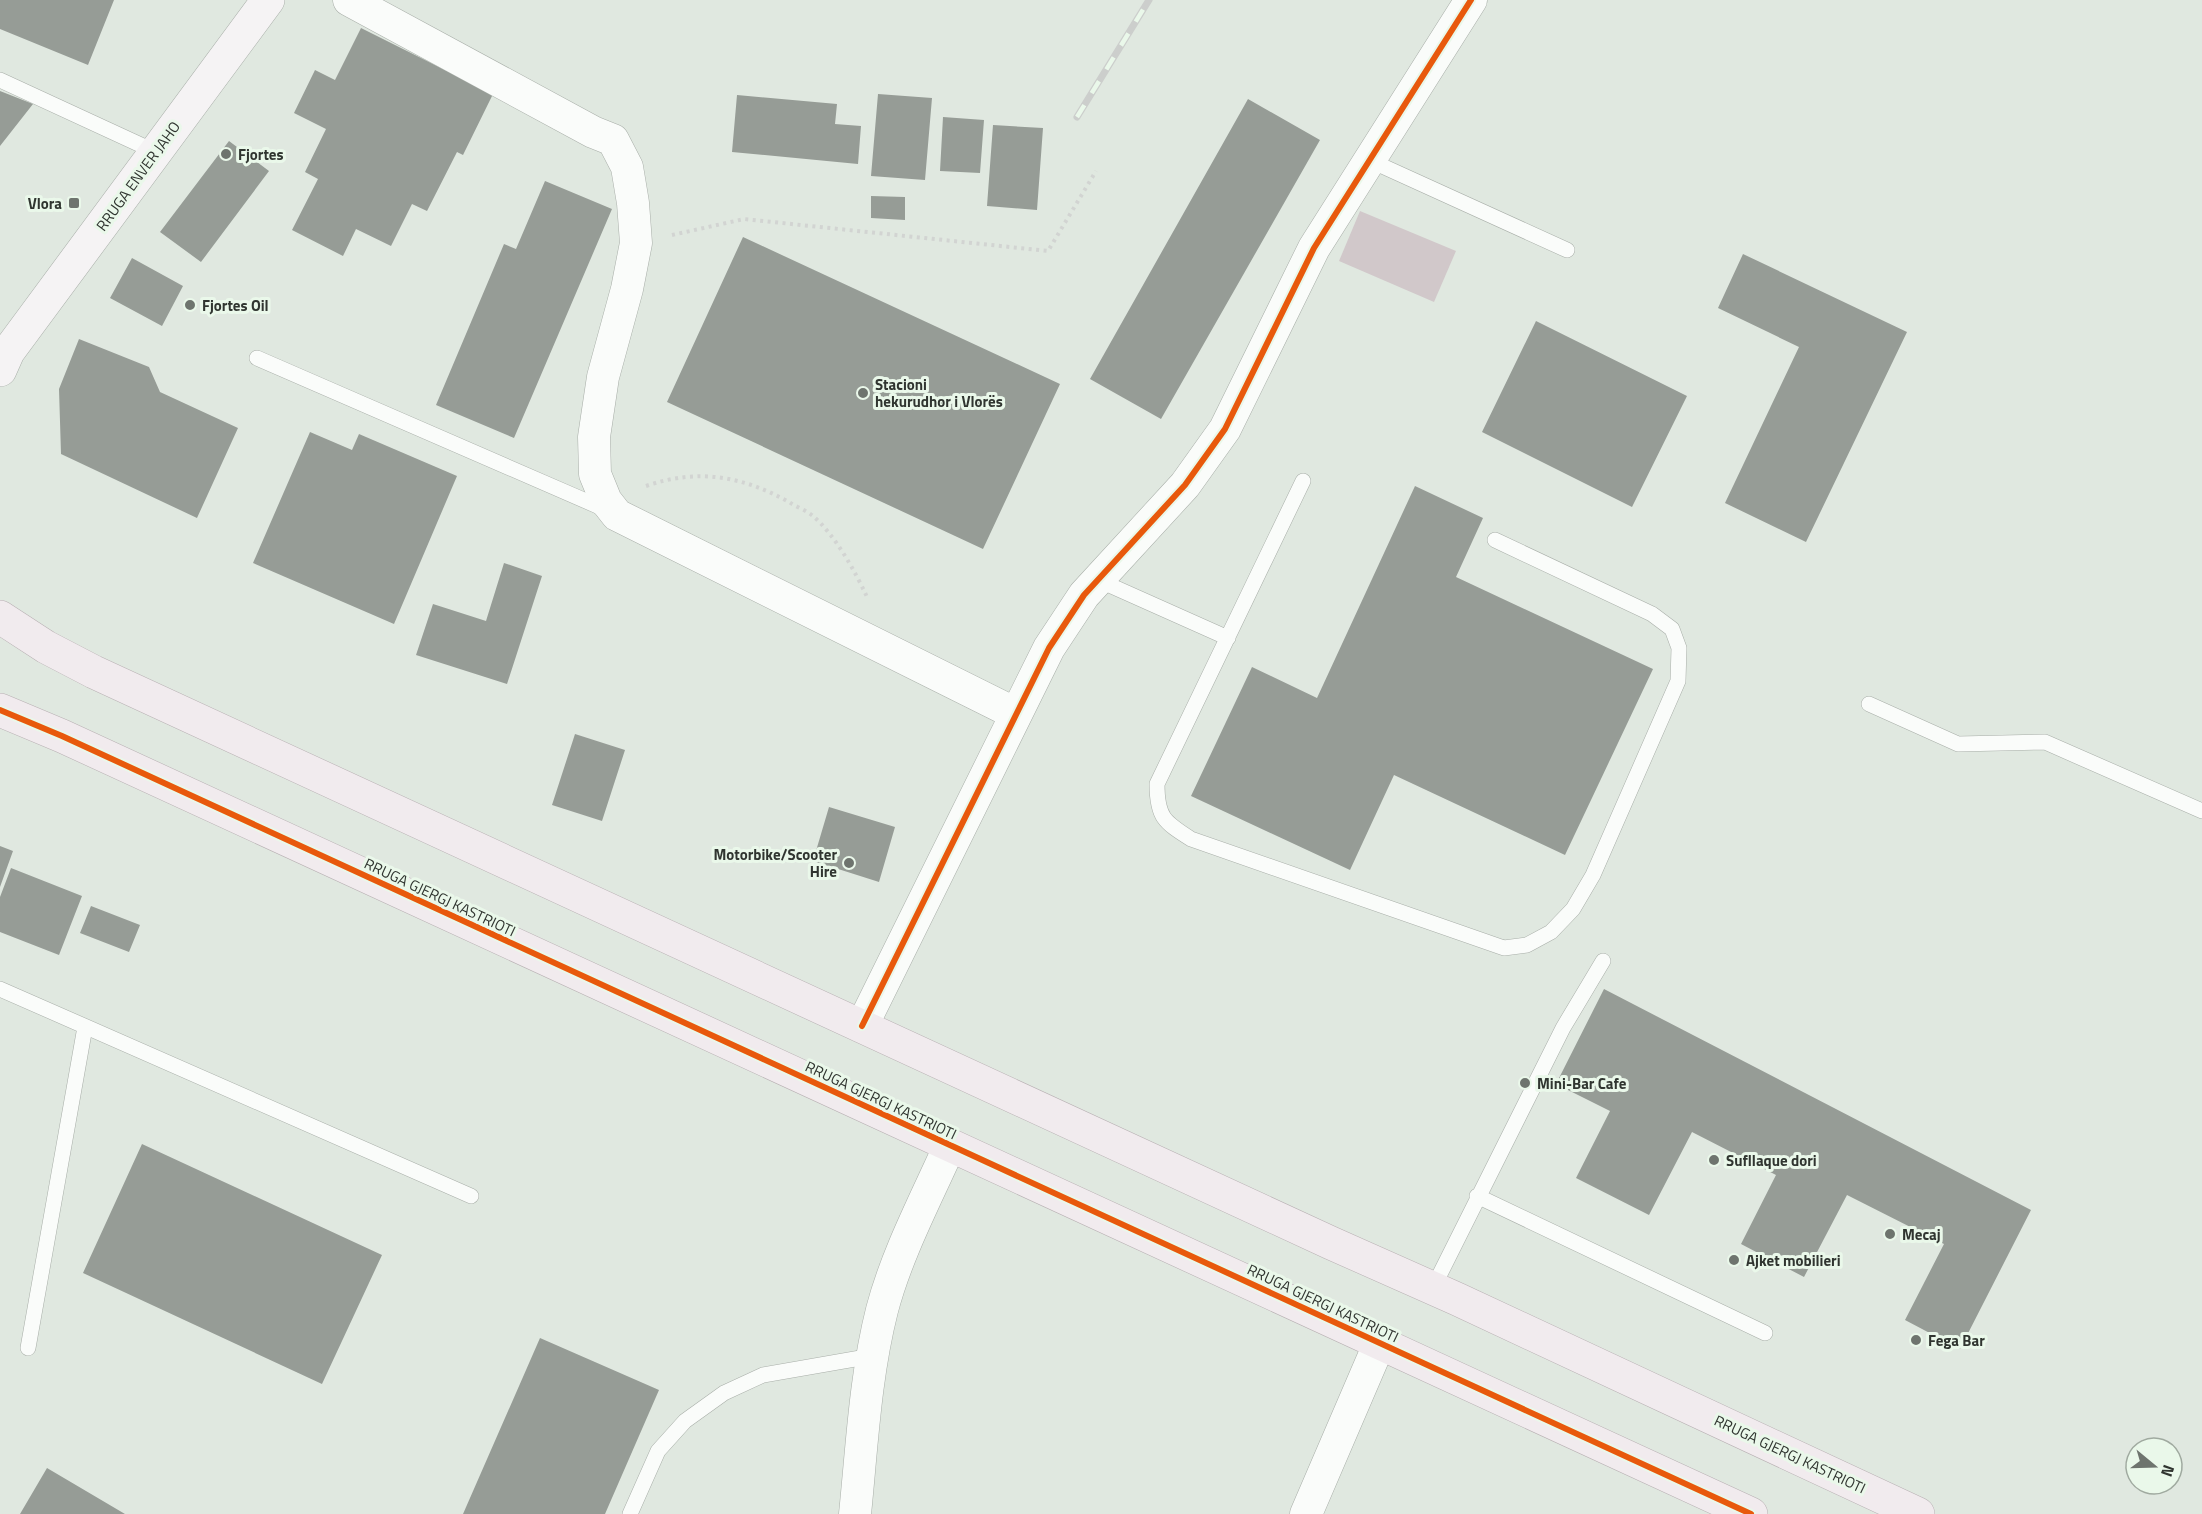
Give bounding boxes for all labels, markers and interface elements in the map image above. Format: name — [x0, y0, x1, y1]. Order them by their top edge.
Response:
street label: RRUGA ENVER JAHO — [90, 116, 186, 236]
place label: Fjortes — [238, 143, 284, 166]
marker: Fjortes — [219, 147, 233, 161]
place label: Vlora — [28, 192, 62, 215]
marker: Vlora — [67, 196, 81, 210]
place label: Fjortes Oil — [202, 294, 269, 317]
marker: Fjortes Oil — [183, 298, 197, 312]
place label: Stacioni hekurudhor i Vlorës — [875, 373, 1003, 413]
marker: Stacioni hekurudhor i Vlorës — [856, 386, 870, 400]
place label: Motorbike/Scooter Hire — [714, 843, 837, 883]
street label: RRUGA GJERGJ KASTRIOTI — [360, 852, 520, 942]
marker: Motorbike/Scooter Hire — [842, 856, 856, 870]
street label: RRUGA GJERGJ KASTRIOTI — [801, 1055, 961, 1145]
place label: Mini-Bar Cafe — [1537, 1072, 1627, 1095]
marker: Mini-Bar Cafe — [1518, 1076, 1532, 1090]
place label: Sufllaque dori — [1726, 1149, 1817, 1172]
marker: Sufllaque dori — [1707, 1153, 1721, 1167]
place label: Mecaj — [1902, 1223, 1941, 1246]
marker: Mecaj — [1883, 1227, 1897, 1241]
place label: Ajket mobilieri — [1746, 1249, 1841, 1272]
marker: Ajket mobilieri — [1727, 1253, 1741, 1267]
street label: RRUGA GJERGJ KASTRIOTI — [1243, 1258, 1403, 1348]
place label: Fega Bar — [1928, 1329, 1985, 1352]
marker: Fega Bar — [1909, 1333, 1923, 1347]
street label: RRUGA GJERGJ KASTRIOTI — [1710, 1409, 1870, 1499]
north arrow — [2124, 1436, 2184, 1496]
text: N — [2155, 1462, 2181, 1480]

